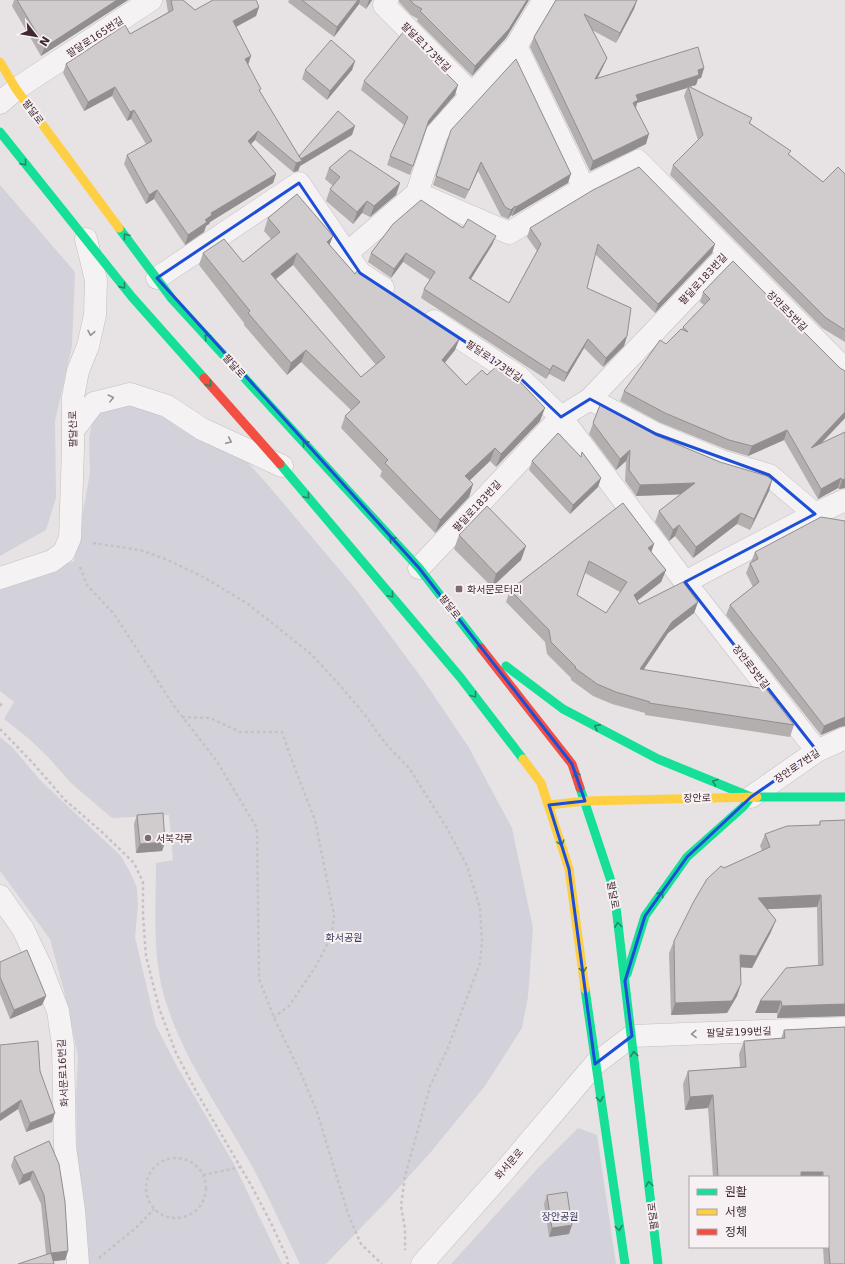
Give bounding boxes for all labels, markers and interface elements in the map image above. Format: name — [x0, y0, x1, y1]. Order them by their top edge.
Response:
street label: 팔달로165번길 — [65, 15, 125, 59]
north arrow — [16, 16, 56, 56]
street label: 팔달로173번길 — [399, 20, 453, 74]
text: N — [36, 34, 52, 48]
street label: 팔달로 — [20, 98, 46, 126]
one-way arrow — [20, 158, 27, 165]
one-way arrow — [123, 233, 131, 240]
street label: 팔달로183번길 — [677, 251, 729, 307]
one-way arrow — [119, 281, 126, 288]
street label: 장안로5번길 — [765, 289, 809, 333]
one-way arrow — [87, 330, 96, 336]
one-way arrow — [205, 334, 212, 342]
street label: 팔달로173번길 — [464, 338, 524, 384]
street label: 팔달로 — [221, 352, 247, 380]
one-way arrow — [204, 379, 211, 386]
one-way arrow — [108, 395, 114, 403]
street label: 팔달산로 — [67, 411, 79, 447]
one-way arrow — [225, 437, 232, 445]
one-way arrow — [302, 440, 309, 448]
street label: 팔달로183번길 — [451, 478, 503, 534]
one-way arrow — [303, 491, 310, 498]
one-way arrow — [390, 536, 397, 544]
marker: 화서문로터리 — [454, 584, 464, 594]
place label: 화서문로터리 — [467, 584, 522, 595]
one-way arrow — [386, 590, 393, 597]
street label: 팔달로 — [437, 593, 463, 621]
street label: 장안로5번길 — [731, 643, 771, 691]
one-way arrow — [469, 690, 476, 697]
one-way arrow — [594, 724, 601, 732]
street label: 장안로7번길 — [772, 747, 822, 785]
one-way arrow — [572, 770, 580, 777]
one-way arrow — [711, 779, 718, 787]
street label: 장안로 — [683, 792, 711, 804]
marker: 서북각루 — [143, 833, 153, 843]
place label: 서북각루 — [156, 833, 193, 844]
one-way arrow — [556, 839, 565, 846]
street label: 팔달로 — [605, 880, 621, 910]
one-way arrow — [656, 891, 663, 898]
one-way arrow — [614, 922, 623, 928]
park label: 화서공원 — [326, 932, 362, 943]
one-way arrow — [578, 967, 587, 974]
street label: 팔달로199번길 — [706, 1025, 772, 1039]
one-way arrow — [691, 1029, 697, 1038]
street label: 화서문로16번길 — [56, 1039, 70, 1107]
one-way arrow — [630, 1051, 639, 1057]
one-way arrow — [595, 1096, 604, 1102]
street label: 화서문로 — [493, 1147, 525, 1181]
legend — [689, 1176, 829, 1248]
one-way arrow — [645, 1180, 654, 1187]
text: 원활 — [725, 1185, 747, 1199]
street label: 팔달로 — [646, 1202, 660, 1230]
text: 서행 — [725, 1205, 747, 1219]
park label: 장안공원 — [542, 1211, 578, 1222]
one-way arrow — [614, 1225, 623, 1231]
text: 정체 — [725, 1225, 747, 1239]

